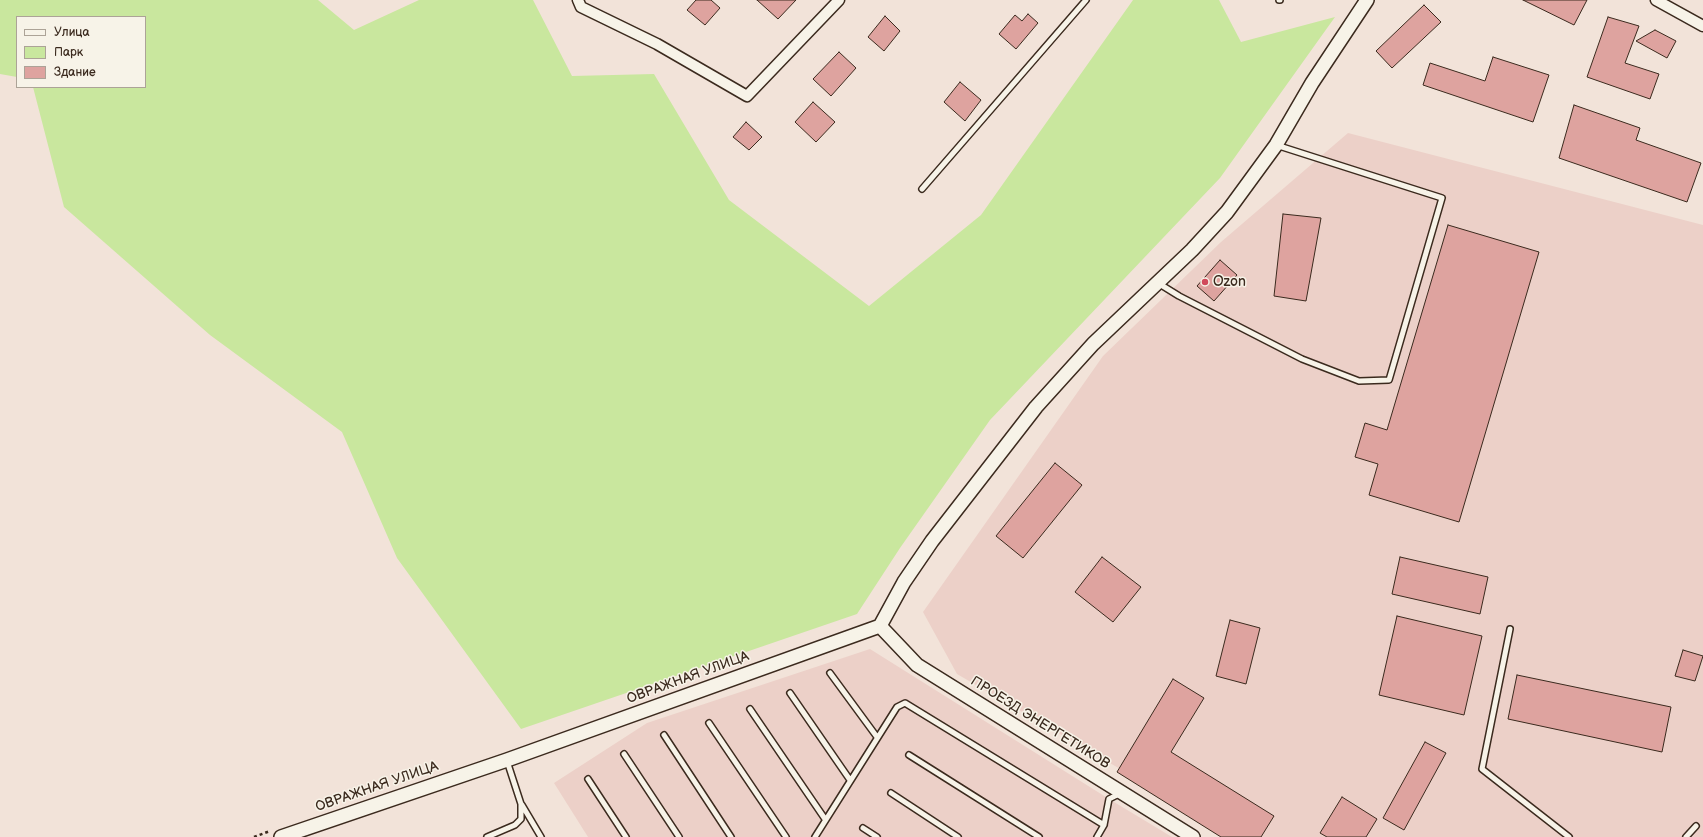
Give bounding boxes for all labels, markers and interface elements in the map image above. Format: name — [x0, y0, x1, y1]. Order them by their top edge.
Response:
legend — [16, 16, 146, 88]
text: Улица — [54, 25, 90, 40]
text: Парк — [54, 45, 83, 60]
text: Здание — [54, 65, 96, 80]
place label: Ozon — [1213, 274, 1246, 290]
marker: Ozon — [1200, 277, 1210, 287]
street label: ОВРАЖНАЯ УЛИЦА — [625, 648, 751, 708]
street label: ПРОЕЗД ЭНЕРГЕТИКОВ — [967, 673, 1113, 773]
street label: ОВРАЖНАЯ УЛИЦА — [313, 758, 441, 816]

